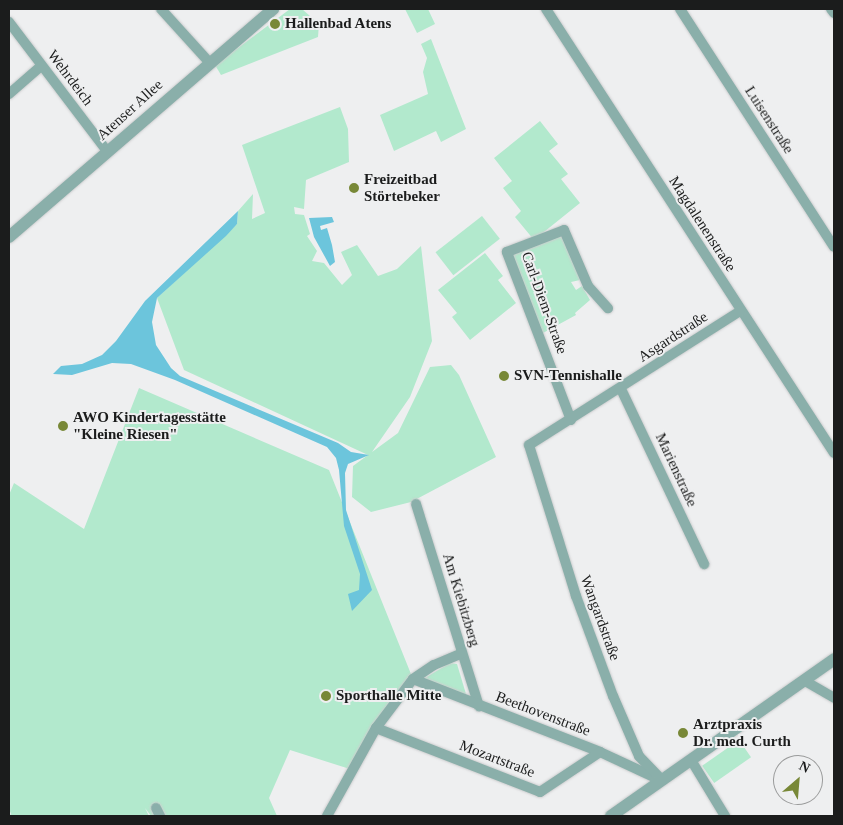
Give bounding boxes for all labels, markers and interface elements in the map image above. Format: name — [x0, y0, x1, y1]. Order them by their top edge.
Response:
place label: Hallenbad Atens — [285, 15, 392, 33]
marker: Hallenbad Atens — [269, 18, 281, 30]
street label: Wehrdeich — [43, 47, 97, 109]
street label: Atenser Allee — [93, 76, 167, 144]
street label: Luisenstraße — [741, 83, 797, 157]
place label: Freizeitbad Störtebeker — [364, 170, 440, 205]
street label: Magdalenenstraße — [665, 173, 739, 275]
marker: Freizeitbad Störtebeker — [348, 182, 360, 194]
street label: Carl-Diem-Straße — [517, 249, 571, 357]
street label: Asgardstraße — [635, 308, 711, 366]
place label: SVN-Tennishalle — [514, 367, 622, 385]
marker: SVN-Tennishalle — [498, 370, 510, 382]
place label: AWO Kindertagesstätte "Kleine Riesen" — [73, 408, 226, 443]
marker: AWO Kindertagesstätte "Kleine Riesen" — [57, 420, 69, 432]
street label: Marienstraße — [651, 430, 701, 510]
street label: Am Kiebitzberg — [438, 551, 484, 649]
street label: Wangardstraße — [576, 573, 624, 663]
place label: Sporthalle Mitte — [336, 687, 441, 705]
street label: Beethovenstraße — [493, 688, 593, 740]
marker: Sporthalle Mitte — [320, 690, 332, 702]
place label: Arztpraxis Dr. med. Curth — [693, 715, 791, 750]
marker: Arztpraxis Dr. med. Curth — [677, 727, 689, 739]
street label: Mozartstraße — [457, 736, 537, 782]
north arrow — [773, 755, 823, 805]
text: N — [797, 758, 812, 776]

